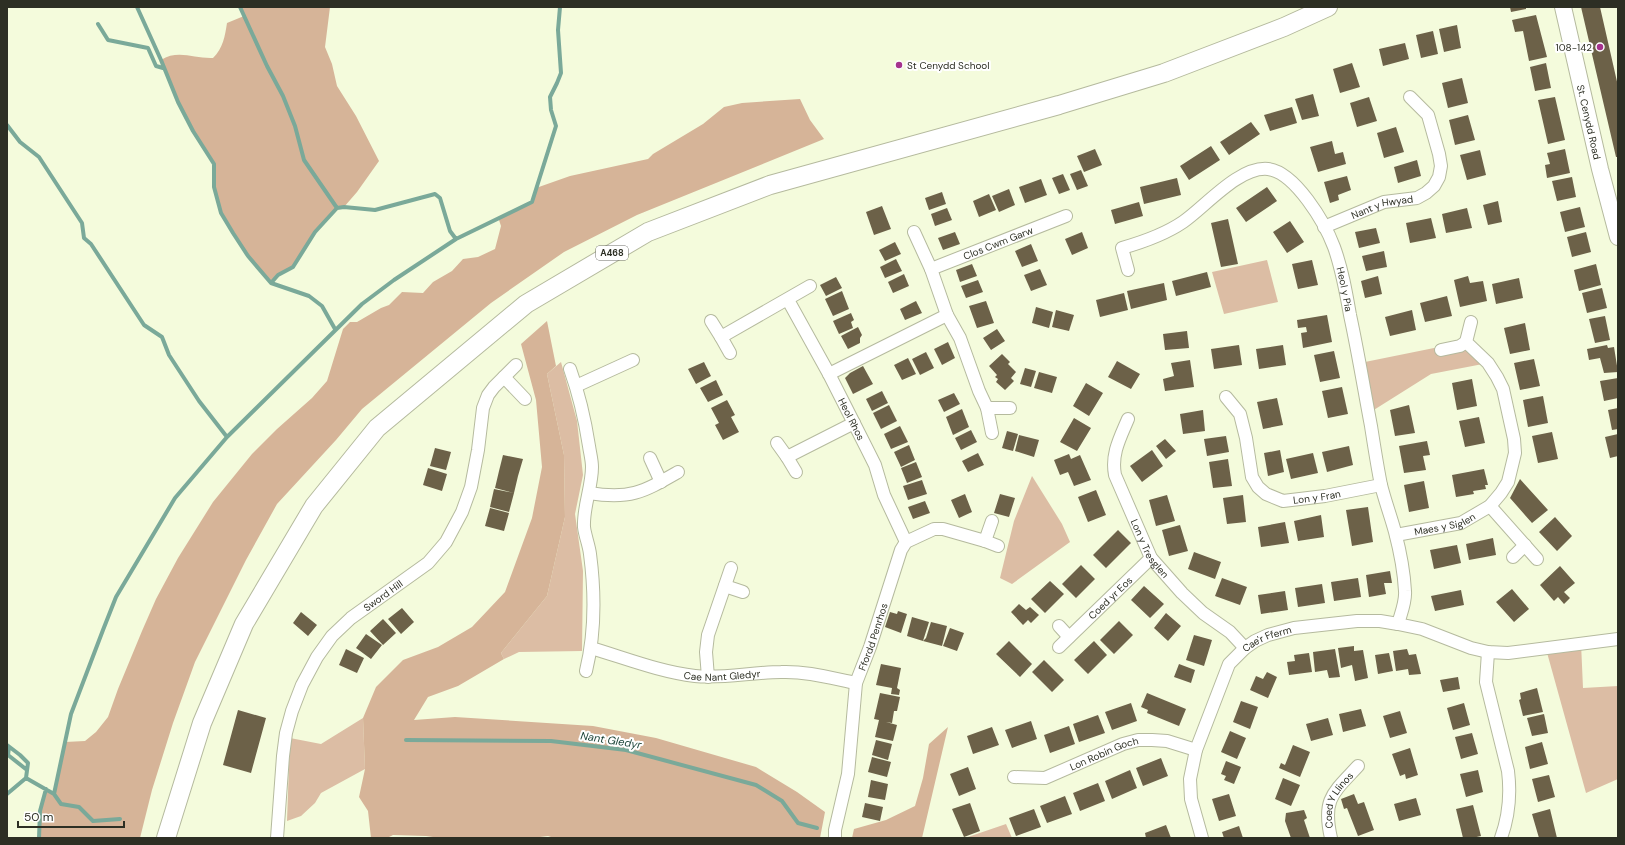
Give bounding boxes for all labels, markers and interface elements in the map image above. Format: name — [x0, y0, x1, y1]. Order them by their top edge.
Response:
place label: 108-142 — [1556, 41, 1592, 54]
marker: 108-142 — [1595, 42, 1605, 52]
place label: St Cenydd School — [907, 59, 989, 72]
marker: St Cenydd School — [894, 60, 904, 70]
street label: St. Cenydd Road — [1574, 83, 1604, 161]
street label: Nant y Hwyad — [1349, 192, 1414, 222]
street label: Clos Cwm Garw — [961, 223, 1035, 262]
road number: A468 — [596, 246, 628, 260]
street label: Heol y Pia — [1334, 266, 1356, 313]
street label: Heol Rhos — [836, 395, 868, 442]
street label: Lon y Fran — [1292, 487, 1342, 506]
street label: Maes y Siglen — [1413, 509, 1478, 538]
street label: Lon y Tresglen — [1128, 517, 1172, 581]
street label: Coed yr Eos — [1085, 573, 1135, 622]
street label: Sword Hill — [361, 577, 405, 614]
street label: Ffordd Penrhos — [855, 601, 890, 672]
street label: Cae'r Fferm — [1239, 622, 1293, 655]
street label: Cae Nant Gledyr — [683, 666, 761, 683]
water label: Nant Gledyr — [580, 728, 643, 752]
street label: Lon Robin Goch — [1068, 734, 1140, 773]
street label: Coed Y Llinos — [1321, 769, 1356, 829]
scale bar — [18, 803, 124, 829]
text: 50 m — [24, 809, 53, 825]

